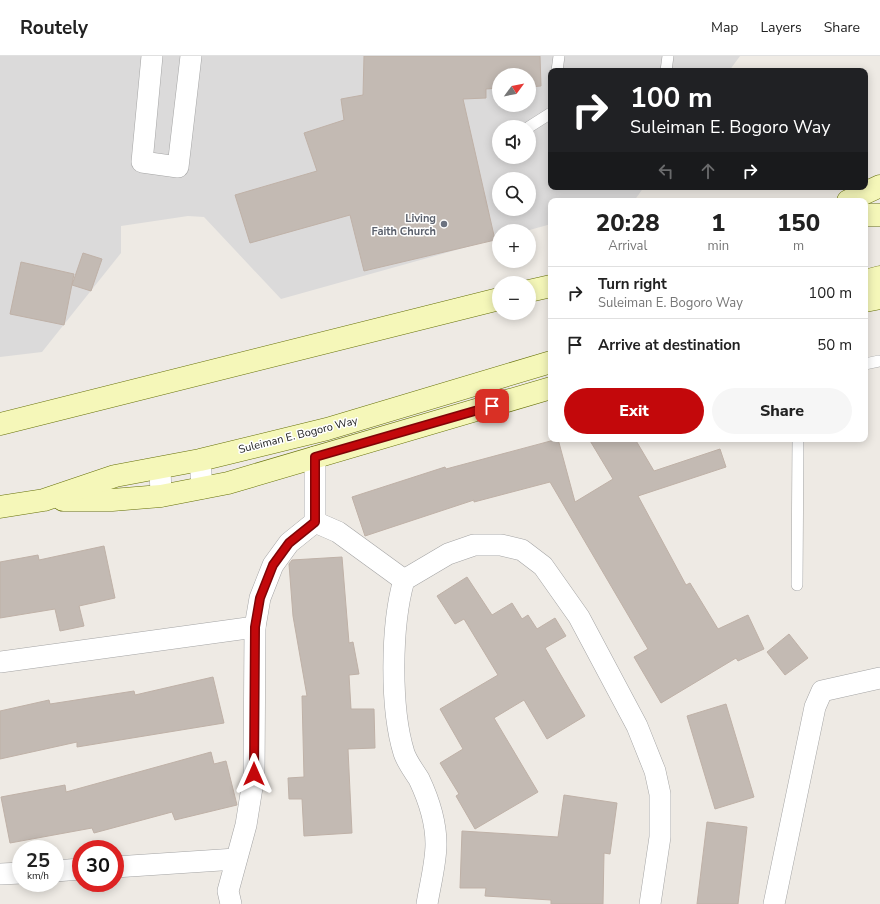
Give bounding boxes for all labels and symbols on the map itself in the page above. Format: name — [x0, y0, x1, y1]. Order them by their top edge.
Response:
north arrow — [492, 68, 536, 112]
place label: Living Faith Church — [371, 211, 436, 239]
marker: Living Faith Church — [439, 219, 449, 229]
pin — [475, 389, 509, 423]
street label: Suleiman E. Bogoro Way — [237, 413, 360, 457]
position arrow — [233, 753, 275, 795]
speed limit sign: 30 — [72, 840, 124, 892]

